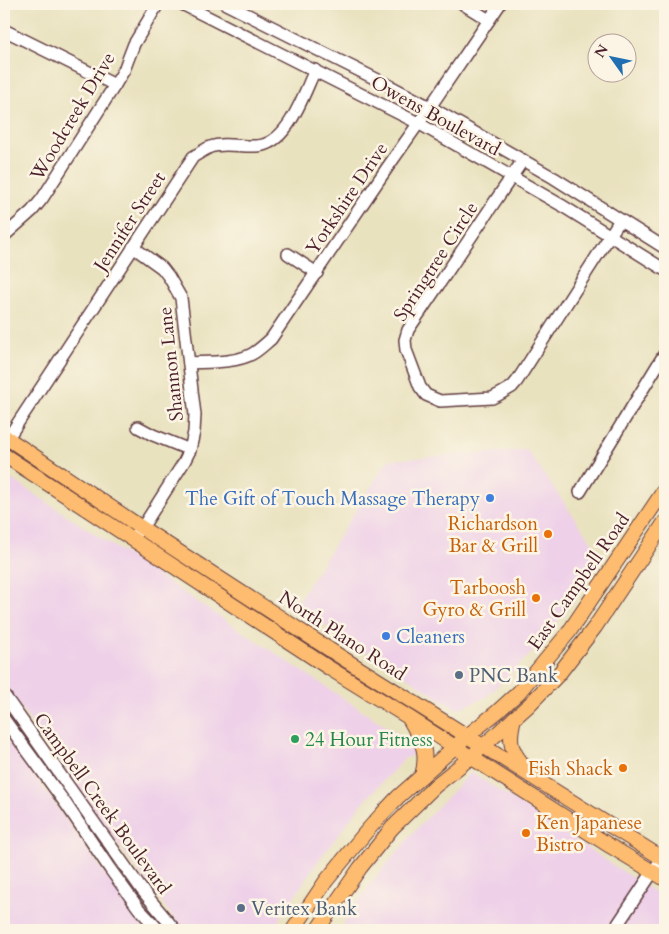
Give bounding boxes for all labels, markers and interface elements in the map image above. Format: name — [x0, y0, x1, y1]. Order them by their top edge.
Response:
north arrow — [586, 32, 636, 82]
text: N — [590, 41, 613, 61]
street label: Woodcreek Drive — [24, 47, 122, 187]
street label: Owens Boulevard — [366, 69, 505, 162]
street label: Yorkshire Drive — [300, 137, 394, 260]
street label: Jennifer Street — [86, 167, 172, 279]
street label: Springtree Circle — [387, 197, 484, 326]
street label: Shannon Lane — [152, 305, 190, 422]
place label: The Gift of Touch Massage Therapy — [185, 486, 480, 512]
marker: The Gift of Touch Massage Therapy — [484, 492, 496, 504]
street label: East Campbell Road — [522, 508, 636, 655]
place label: Richardson Bar & Grill — [448, 511, 538, 559]
marker: Richardson Bar & Grill — [542, 528, 554, 540]
place label: Tarboosh Gyro & Grill — [422, 575, 527, 623]
street label: North Plano Road — [274, 585, 411, 687]
marker: Tarboosh Gyro & Grill — [530, 592, 542, 604]
place label: Cleaners — [396, 624, 465, 650]
marker: Cleaners — [380, 630, 392, 642]
place label: PNC Bank — [469, 663, 559, 689]
marker: PNC Bank — [453, 669, 465, 681]
street label: Campbell Creek Boulevard — [27, 708, 177, 900]
place label: 24 Hour Fitness — [305, 727, 433, 753]
marker: 24 Hour Fitness — [289, 733, 301, 745]
place label: Fish Shack — [528, 756, 614, 782]
marker: Fish Shack — [617, 762, 629, 774]
place label: Ken Japanese Bistro — [536, 810, 642, 858]
marker: Ken Japanese Bistro — [520, 827, 532, 839]
place label: Veritex Bank — [251, 896, 358, 922]
marker: Veritex Bank — [235, 902, 247, 914]

